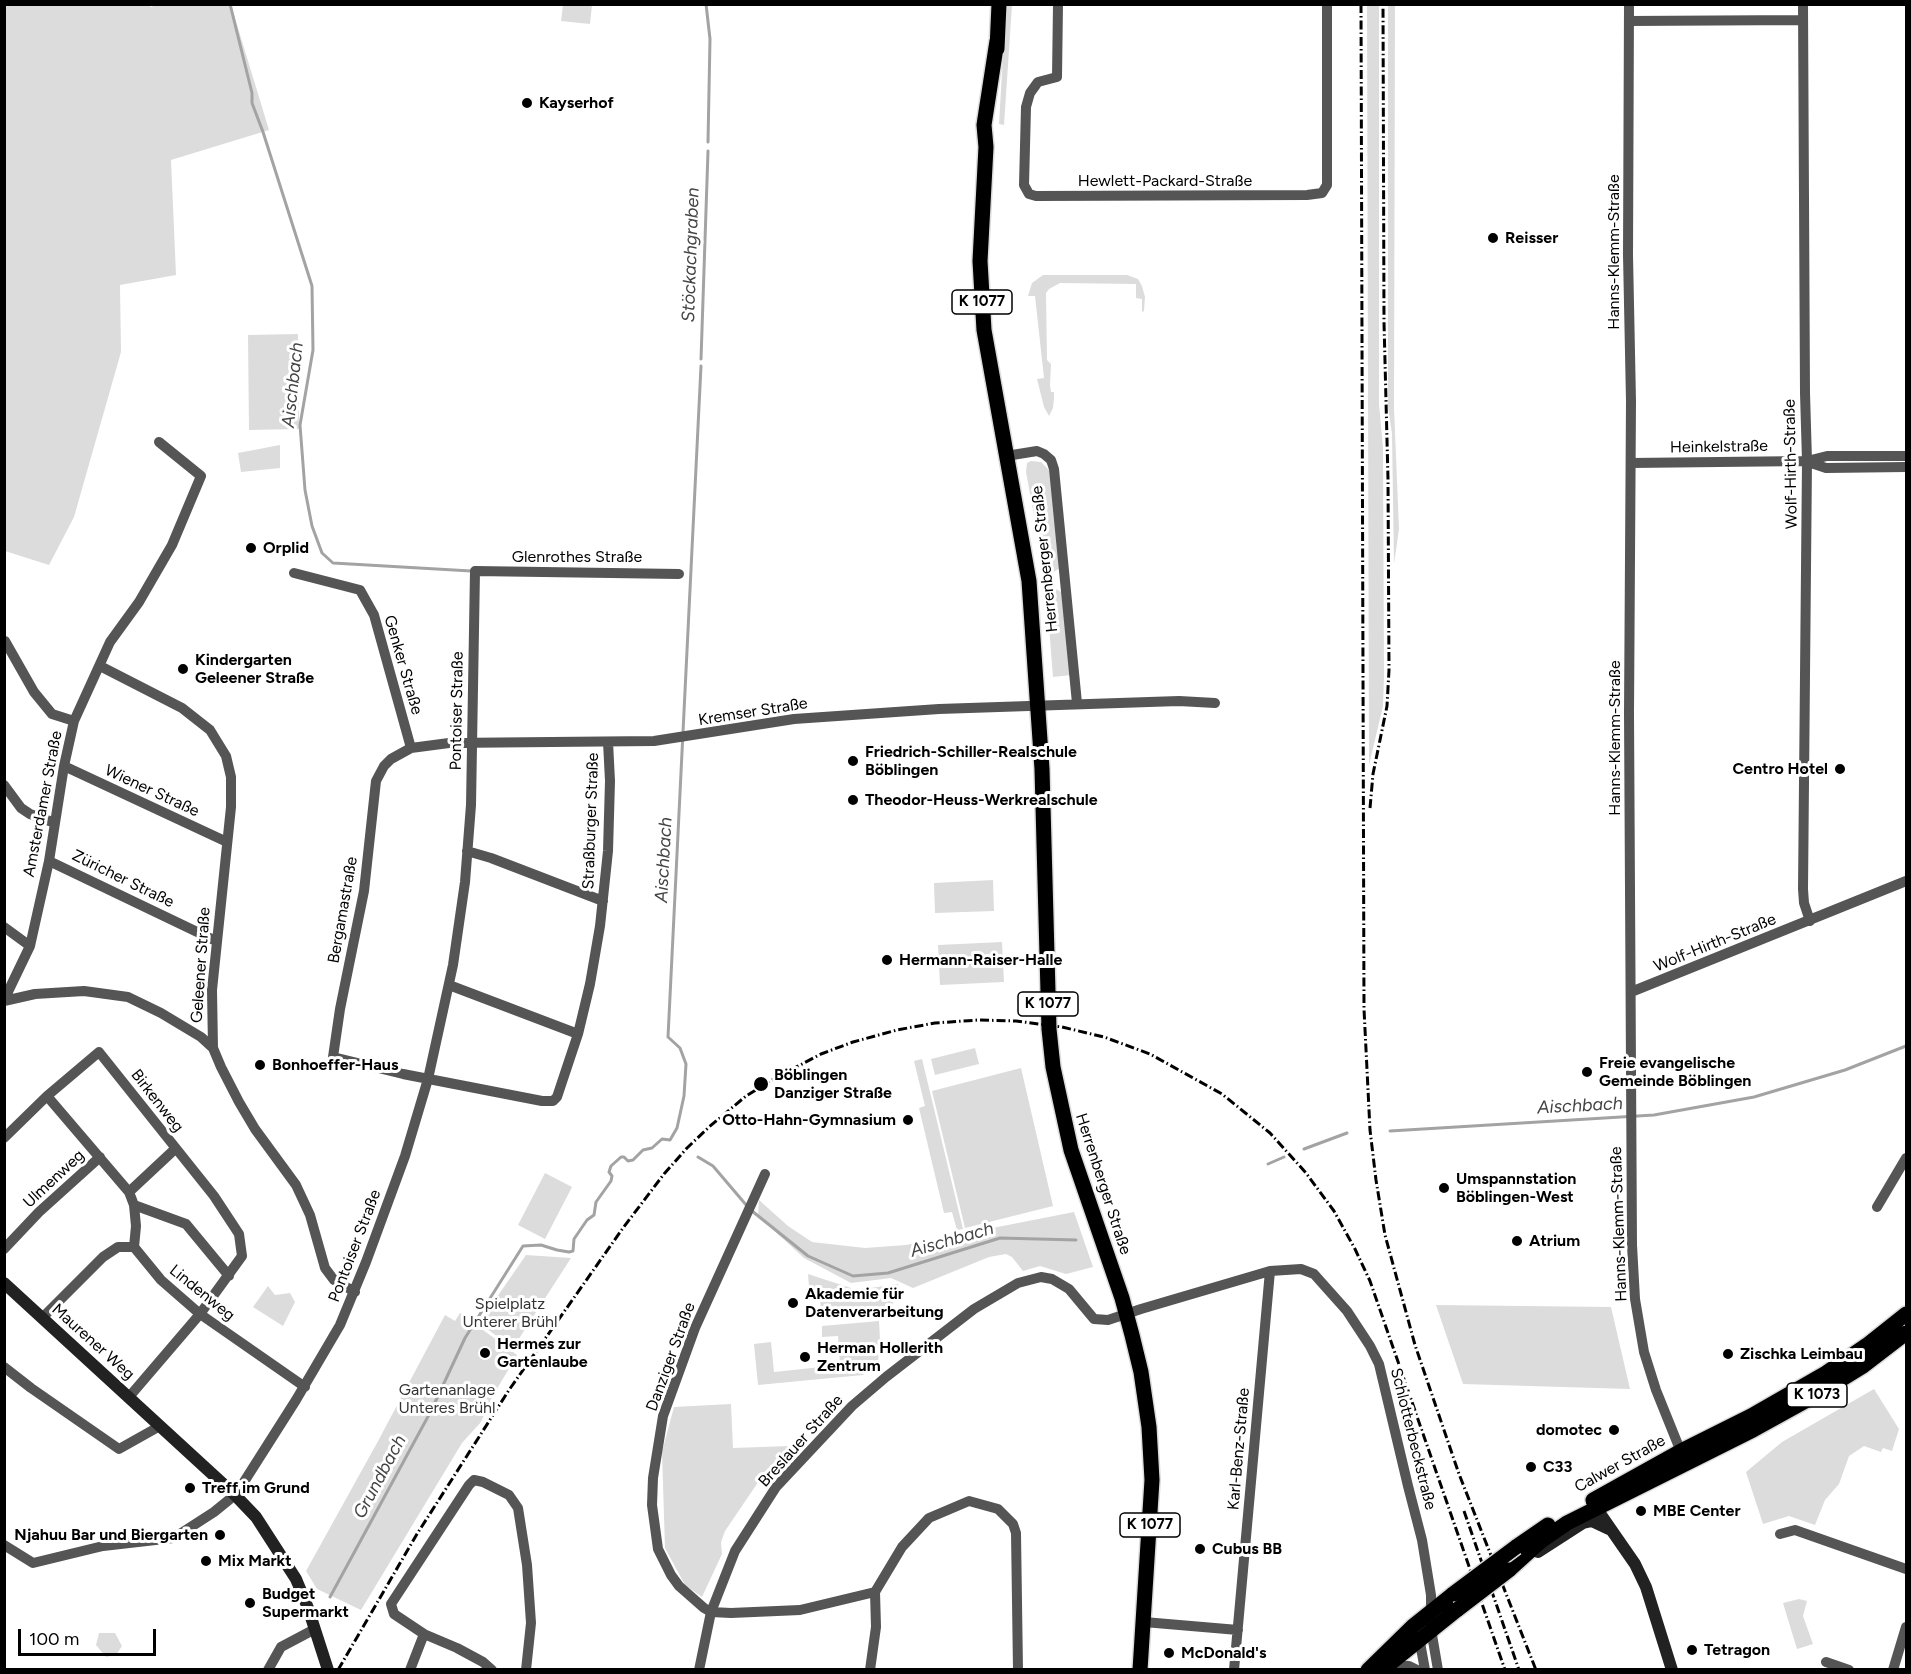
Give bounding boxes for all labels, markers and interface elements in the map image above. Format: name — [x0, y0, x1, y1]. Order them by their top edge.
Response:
place label: Kayserhof — [539, 93, 614, 113]
marker: Kayserhof — [520, 96, 534, 110]
street label: Hewlett-Packard-Straße — [1078, 171, 1252, 191]
street label: Hanns-Klemm-Straße — [1604, 174, 1624, 330]
water label: Stöckachgraben — [678, 187, 704, 323]
place label: Reisser — [1505, 228, 1558, 248]
marker: Reisser — [1486, 231, 1500, 245]
road number: K 1077 — [952, 290, 1012, 314]
water label: Aischbach — [278, 341, 308, 429]
street label: Wolf-Hirth-Straße — [1780, 399, 1802, 529]
street label: Heinkelstraße — [1670, 437, 1768, 457]
street label: Herrenberger Straße — [1028, 485, 1062, 633]
place label: Orplid — [263, 538, 309, 558]
marker: Orplid — [244, 541, 258, 555]
street label: Glenrothes Straße — [512, 547, 642, 567]
street label: Genker Straße — [380, 613, 426, 717]
place label: Kindergarten Geleener Straße — [195, 650, 314, 688]
street label: Pontoiser Straße — [446, 651, 468, 771]
street label: Hanns-Klemm-Straße — [1605, 660, 1625, 816]
marker: Kindergarten Geleener Straße — [176, 662, 190, 676]
street label: Kremser Straße — [697, 694, 809, 730]
street label: Amsterdamer Straße — [19, 729, 67, 879]
place label: Friedrich-Schiller-Realschule Böblingen — [865, 742, 1077, 780]
street label: Straßburger Straße — [579, 752, 603, 890]
marker: Friedrich-Schiller-Realschule Böblingen — [846, 754, 860, 768]
place label: Centro Hotel — [1732, 759, 1828, 779]
street label: Wiener Straße — [102, 761, 202, 821]
marker: Centro Hotel — [1833, 762, 1847, 776]
place label: Theodor-Heuss-Werkrealschule — [865, 790, 1098, 810]
marker: Theodor-Heuss-Werkrealschule — [846, 793, 860, 807]
water label: Aischbach — [651, 817, 677, 903]
street label: Züricher Straße — [69, 846, 177, 912]
street label: Bergamastraße — [324, 855, 362, 965]
street label: Geleener Straße — [187, 906, 215, 1024]
street label: Wolf-Hirth-Straße — [1651, 910, 1779, 976]
place label: Hermann-Raiser-Halle — [899, 950, 1062, 970]
marker: Hermann-Raiser-Halle — [880, 953, 894, 967]
road number: K 1077 — [1018, 992, 1078, 1016]
place label: Freie evangelische Gemeinde Böblingen — [1599, 1053, 1751, 1091]
place label: Bonhoeffer-Haus — [272, 1055, 398, 1075]
marker: Bonhoeffer-Haus — [253, 1058, 267, 1072]
place label: Böblingen Danziger Straße — [774, 1065, 892, 1103]
marker: Freie evangelische Gemeinde Böblingen — [1580, 1065, 1594, 1079]
street label: Birkenweg — [126, 1066, 188, 1136]
marker: Böblingen Danziger Straße — [752, 1075, 770, 1093]
water label: Aischbach — [1537, 1093, 1623, 1119]
place label: Otto-Hahn-Gymnasium — [722, 1110, 896, 1130]
street label: Herrenberger Straße — [1071, 1111, 1135, 1257]
marker: Otto-Hahn-Gymnasium — [901, 1113, 915, 1127]
street label: Ulmenweg — [19, 1146, 89, 1212]
street label: Hanns-Klemm-Straße — [1607, 1146, 1631, 1302]
place label: Umspannstation Böblingen-West — [1456, 1169, 1576, 1207]
marker: Umspannstation Böblingen-West — [1437, 1181, 1451, 1195]
street label: Pontoiser Straße — [325, 1187, 385, 1305]
water label: Aischbach — [908, 1218, 996, 1262]
place label: Atrium — [1529, 1231, 1580, 1251]
marker: Atrium — [1510, 1234, 1524, 1248]
street label: Lindenweg — [166, 1261, 238, 1325]
place label: Akademie für Datenverarbeitung — [805, 1284, 944, 1322]
park label: Spielplatz Unterer Brühl — [462, 1294, 558, 1332]
marker: Akademie für Datenverarbeitung — [786, 1296, 800, 1310]
street label: Maurener Weg — [48, 1300, 138, 1384]
street label: Danziger Straße — [642, 1300, 700, 1414]
place label: Hermes zur Gartenlaube — [497, 1334, 588, 1372]
place label: Herman Hollerith Zentrum — [817, 1338, 943, 1376]
place label: Zischka Leimbau — [1740, 1344, 1863, 1364]
marker: Hermes zur Gartenlaube — [478, 1346, 492, 1360]
marker: Zischka Leimbau — [1721, 1347, 1735, 1361]
marker: Herman Hollerith Zentrum — [798, 1350, 812, 1364]
street label: Schlotterbeckstraße — [1386, 1366, 1440, 1512]
park label: Gartenanlage Unteres Brühl — [398, 1380, 496, 1418]
road number: K 1073 — [1787, 1383, 1847, 1407]
street label: Karl-Benz-Straße — [1224, 1387, 1254, 1511]
street label: Breslauer Straße — [755, 1391, 847, 1491]
place label: domotec — [1536, 1420, 1602, 1440]
marker: domotec — [1607, 1423, 1621, 1437]
street label: Calwer Straße — [1571, 1431, 1669, 1497]
water label: Grundbach — [349, 1432, 411, 1522]
place label: C33 — [1543, 1457, 1572, 1477]
marker: C33 — [1524, 1460, 1538, 1474]
place label: Treff im Grund — [202, 1478, 310, 1498]
marker: Treff im Grund — [183, 1481, 197, 1495]
place label: MBE Center — [1653, 1501, 1741, 1521]
marker: MBE Center — [1634, 1504, 1648, 1518]
road number: K 1077 — [1120, 1513, 1180, 1537]
place label: Njahuu Bar und Biergarten — [14, 1525, 208, 1545]
marker: Njahuu Bar und Biergarten — [213, 1528, 227, 1542]
place label: Cubus BB — [1212, 1539, 1282, 1559]
marker: Cubus BB — [1193, 1542, 1207, 1556]
place label: Mix Markt — [218, 1551, 292, 1571]
marker: Mix Markt — [199, 1554, 213, 1568]
place label: Budget Supermarkt — [262, 1584, 349, 1622]
marker: Budget Supermarkt — [243, 1596, 257, 1610]
scale bar — [21, 1617, 159, 1655]
text: 100 m — [29, 1628, 79, 1650]
place label: Tetragon — [1704, 1640, 1770, 1660]
place label: McDonald's — [1181, 1643, 1266, 1663]
marker: Tetragon — [1685, 1643, 1699, 1657]
marker: McDonald's — [1162, 1646, 1176, 1660]

